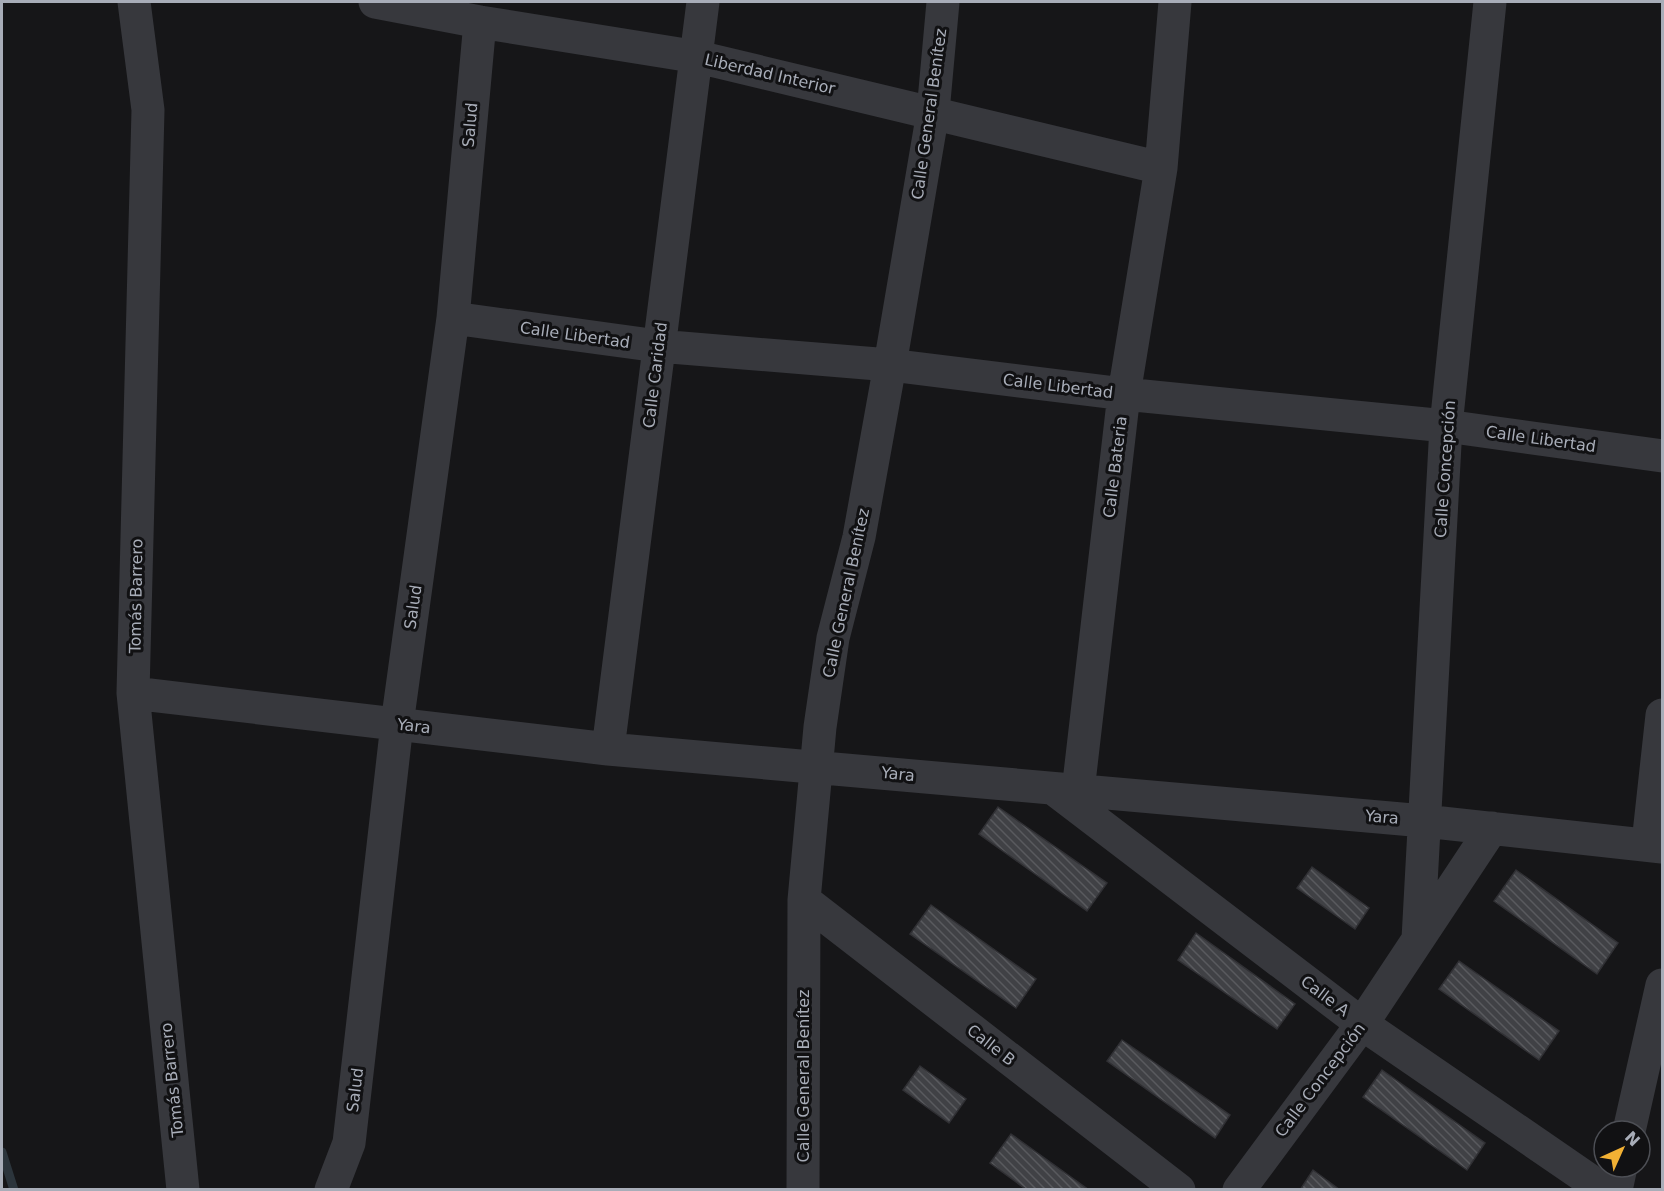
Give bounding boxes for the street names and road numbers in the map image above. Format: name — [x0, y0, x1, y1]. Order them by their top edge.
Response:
street label: Calle General Benítez — [908, 27, 950, 201]
street label: Liberdad Interior — [703, 50, 837, 98]
street label: Salud — [459, 102, 481, 148]
street label: Calle Libertad — [519, 318, 631, 352]
street label: Calle Caridad — [639, 321, 671, 429]
street label: Calle Libertad — [1002, 370, 1114, 402]
street label: Calle Concepción — [1431, 400, 1459, 538]
street label: Calle Bateria — [1099, 415, 1131, 519]
street label: Calle Libertad — [1485, 422, 1597, 456]
street label: Calle General Benítez — [819, 506, 873, 680]
street label: Tomás Barrero — [125, 538, 147, 655]
street label: Salud — [400, 584, 426, 630]
street label: Yara — [395, 714, 432, 737]
street label: Yara — [879, 763, 916, 785]
street label: Yara — [1363, 806, 1400, 828]
street label: Calle A — [1297, 972, 1353, 1020]
street label: Calle General Benítez — [794, 990, 813, 1162]
street label: Calle Concepción — [1271, 1019, 1369, 1141]
street label: Calle B — [963, 1020, 1019, 1070]
street label: Tomás Barrero — [157, 1022, 188, 1139]
street label: Salud — [343, 1067, 367, 1113]

